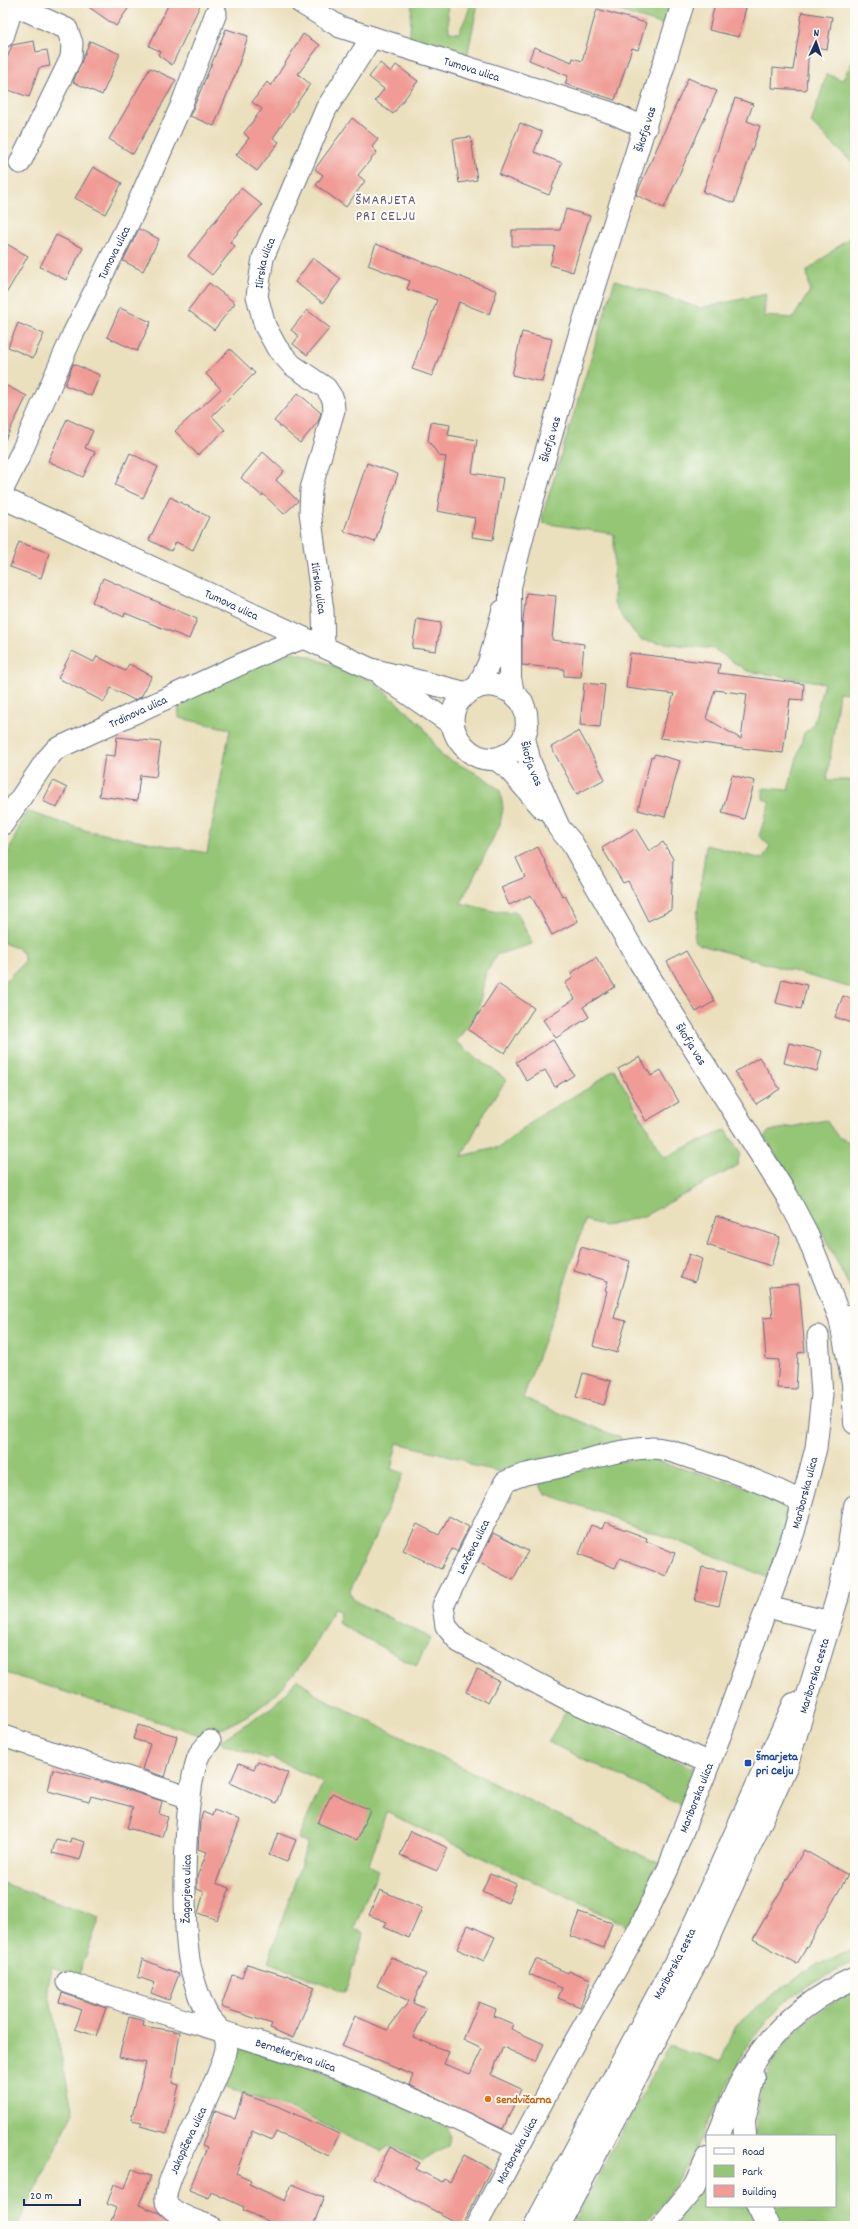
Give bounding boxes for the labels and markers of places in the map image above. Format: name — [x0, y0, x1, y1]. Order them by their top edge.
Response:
place label: Šmarjeta pri Celju — [756, 1749, 799, 1780]
marker: Šmarjeta pri Celju — [743, 1758, 753, 1768]
place label: Sendvičarna — [496, 2092, 552, 2109]
marker: Sendvičarna — [483, 2094, 493, 2104]

